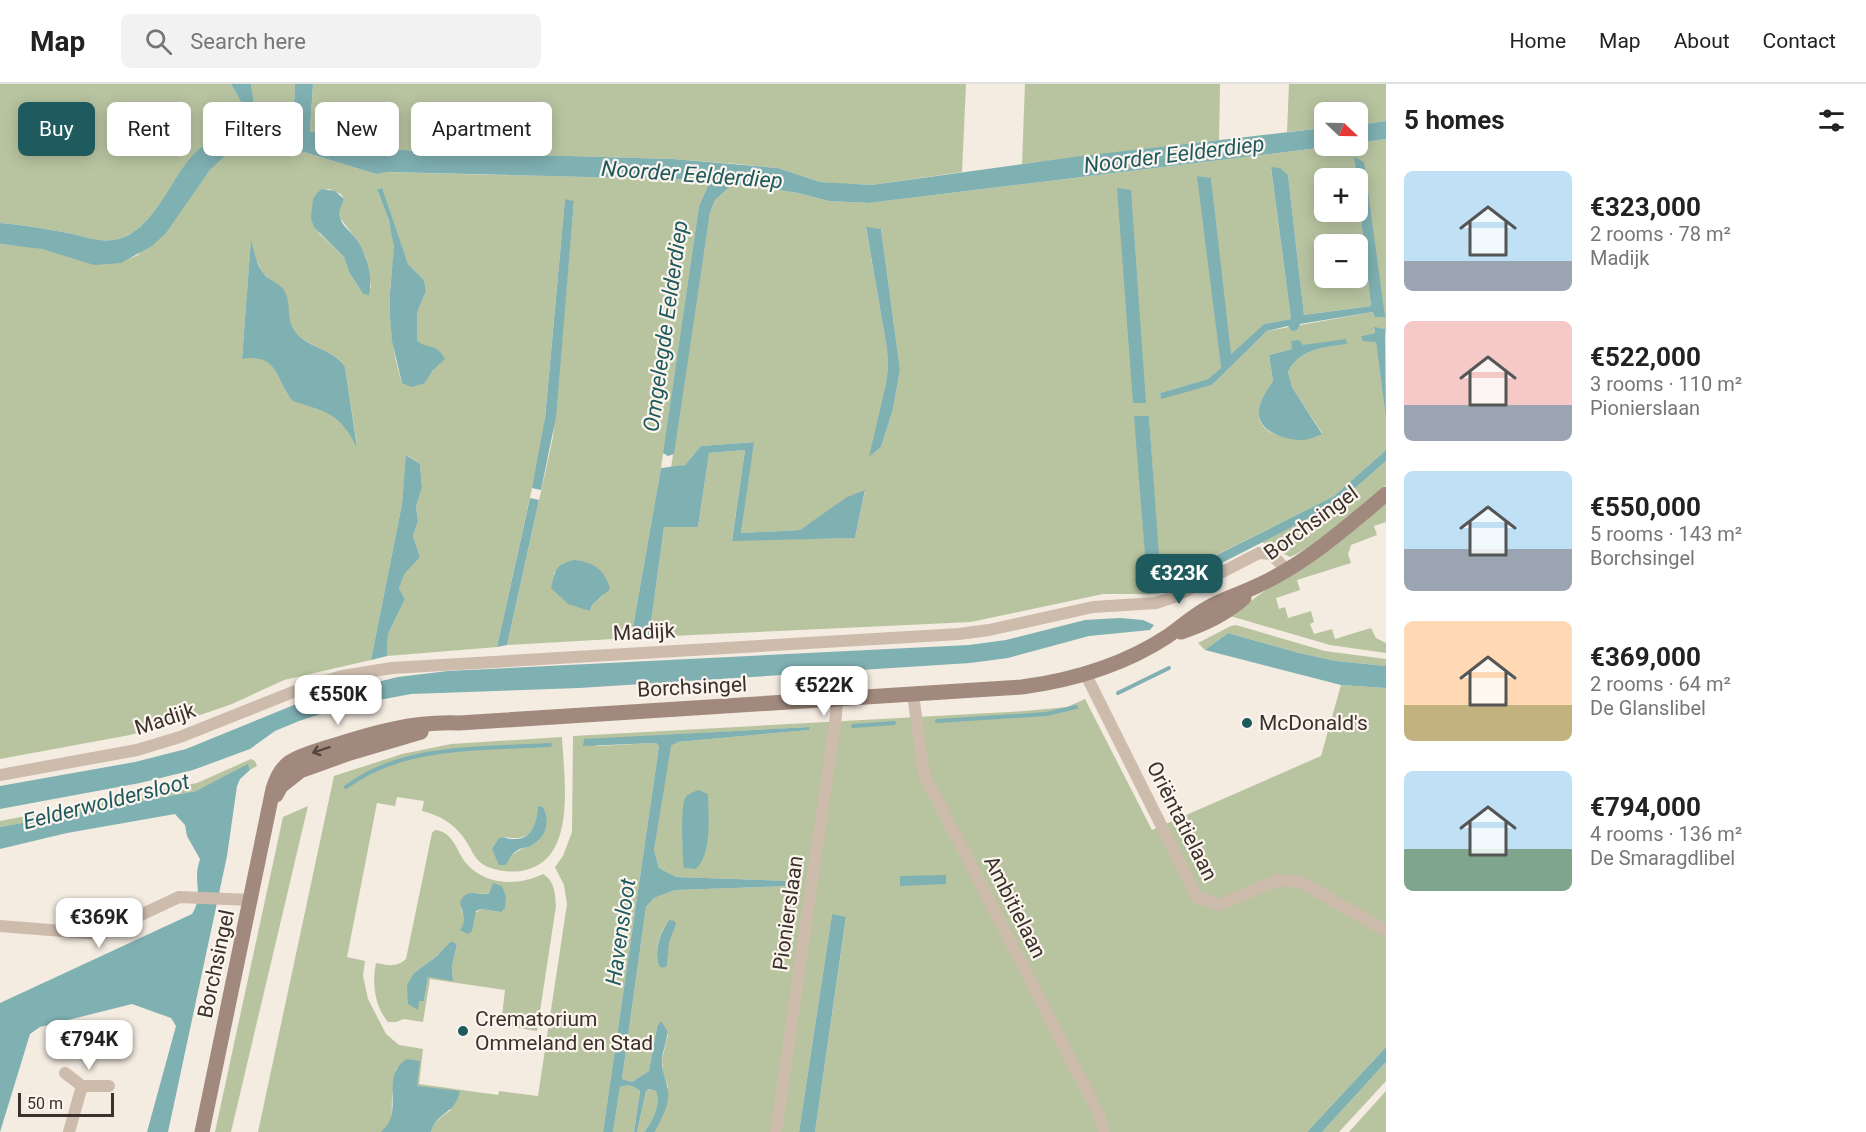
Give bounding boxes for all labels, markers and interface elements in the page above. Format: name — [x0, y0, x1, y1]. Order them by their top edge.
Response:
search box — [121, 14, 541, 68]
text: Map — [30, 25, 85, 58]
icon: search — [142, 25, 175, 58]
text: Search here — [190, 29, 306, 54]
text: Home — [1510, 29, 1566, 53]
text: Map — [1599, 29, 1641, 53]
text: About — [1674, 29, 1730, 53]
text: Contact — [1763, 29, 1836, 53]
chip: Buy — [18, 102, 95, 156]
chip: Rent — [107, 102, 191, 156]
chip: Filters — [203, 102, 303, 156]
chip: New — [315, 102, 399, 156]
chip: Apartment — [411, 102, 552, 156]
north arrow — [1314, 102, 1368, 156]
map controls — [1314, 102, 1368, 288]
icon: filters — [1815, 104, 1848, 137]
text: 5 homes — [1404, 105, 1505, 135]
water label: Noorder Eelderdiep — [1082, 131, 1266, 178]
water label: Noorder Eelderdiep — [600, 156, 784, 193]
button: + — [1314, 168, 1368, 222]
text: €323,000 — [1590, 192, 1701, 222]
icon: home — [1452, 195, 1524, 267]
water label: Omgelegde Eelderdiep — [638, 219, 693, 433]
text: 2 rooms · 78 m² — [1590, 222, 1731, 246]
button: − — [1314, 234, 1368, 288]
text: Madijk — [1590, 246, 1649, 270]
text: €522,000 — [1590, 342, 1701, 372]
icon: home — [1452, 345, 1524, 417]
text: 3 rooms · 110 m² — [1590, 372, 1742, 396]
text: Pionierslaan — [1590, 396, 1700, 420]
street label: Borchsingel — [1259, 481, 1363, 565]
text: €550,000 — [1590, 492, 1701, 522]
icon: home — [1452, 495, 1524, 567]
text: 5 rooms · 143 m² — [1590, 522, 1742, 546]
text: Borchsingel — [1590, 546, 1695, 570]
pin: €323K — [1137, 554, 1221, 605]
text: €323K — [1150, 561, 1208, 585]
street label: Madijk — [612, 618, 676, 646]
text: €369,000 — [1590, 642, 1701, 672]
icon: home — [1452, 645, 1524, 717]
pin: €522K — [782, 666, 866, 717]
street label: Borchsingel — [636, 672, 748, 702]
text: 2 rooms · 64 m² — [1590, 672, 1731, 696]
text: €522K — [795, 673, 853, 697]
pin: €550K — [296, 675, 380, 726]
text: €550K — [309, 682, 367, 706]
text: De Glanslibel — [1590, 696, 1706, 720]
street label: Madijk — [132, 698, 199, 740]
place label: McDonald's — [1259, 711, 1368, 735]
marker: McDonald's — [1240, 716, 1254, 730]
one-way arrow — [312, 745, 331, 756]
street label: Oriëntatielaan — [1142, 757, 1222, 885]
water label: Eelderwoldersloot — [20, 768, 193, 834]
text: €794,000 — [1590, 792, 1701, 822]
icon: home — [1452, 795, 1524, 867]
text: 4 rooms · 136 m² — [1590, 822, 1742, 846]
text: De Smaragdlibel — [1590, 846, 1735, 870]
street label: Ambitielaan — [979, 852, 1051, 962]
street label: Pionierslaan — [768, 854, 808, 972]
water label: Havensloot — [601, 876, 640, 987]
pin: €369K — [57, 898, 141, 949]
text: €369K — [70, 905, 128, 929]
street label: Borchsingel — [193, 908, 239, 1020]
place label: Crematorium Ommeland en Stad — [475, 1007, 653, 1055]
pin: €794K — [47, 1020, 131, 1071]
marker: Crematorium Ommeland en Stad — [456, 1024, 470, 1038]
text: €794K — [60, 1027, 118, 1051]
scale bar — [18, 1090, 114, 1118]
text: 50 m — [27, 1094, 63, 1113]

